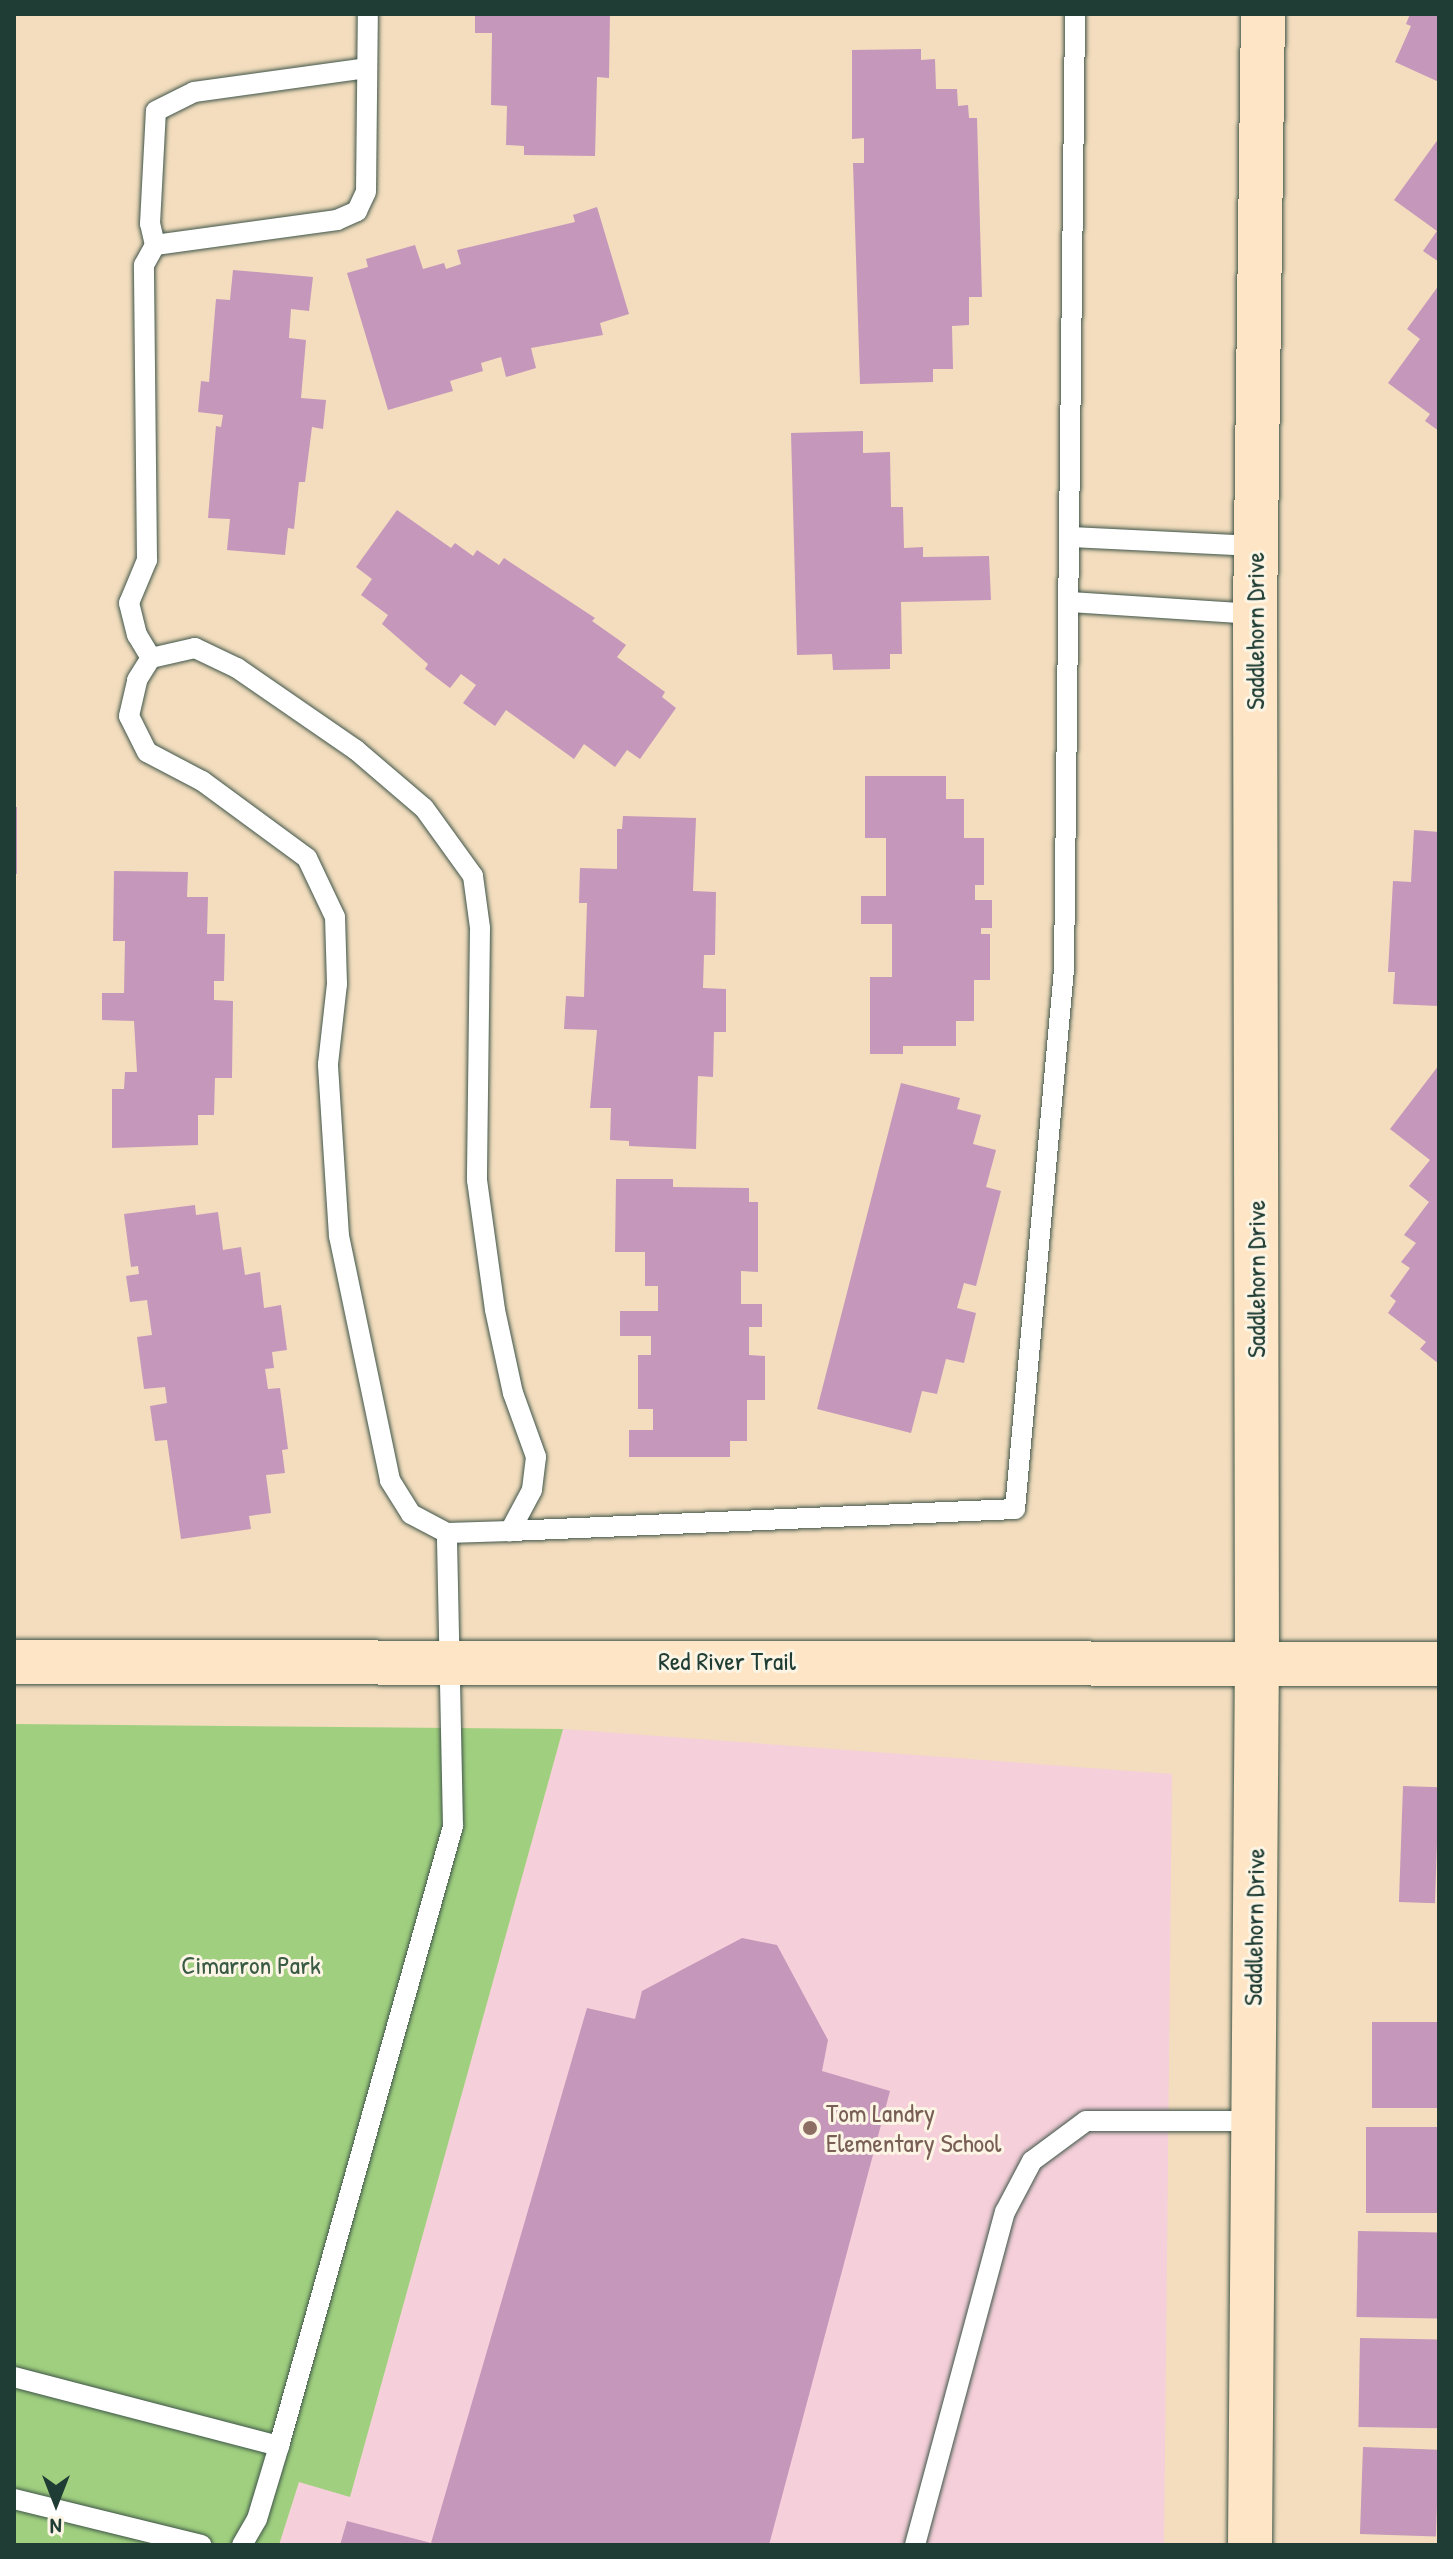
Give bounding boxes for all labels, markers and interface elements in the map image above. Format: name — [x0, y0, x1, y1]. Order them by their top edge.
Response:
street label: Saddlehorn Drive — [1239, 552, 1271, 710]
street label: Saddlehorn Drive — [1240, 1200, 1272, 1358]
street label: Red River Trail — [658, 1645, 796, 1677]
street label: Saddlehorn Drive — [1237, 1848, 1271, 2006]
park label: Cimarron Park — [181, 1949, 321, 1981]
place label: Tom Landry Elementary School — [826, 2097, 1001, 2158]
marker: Tom Landry Elementary School — [801, 2119, 819, 2137]
north arrow — [16, 2463, 96, 2543]
text: N — [50, 2512, 62, 2542]

